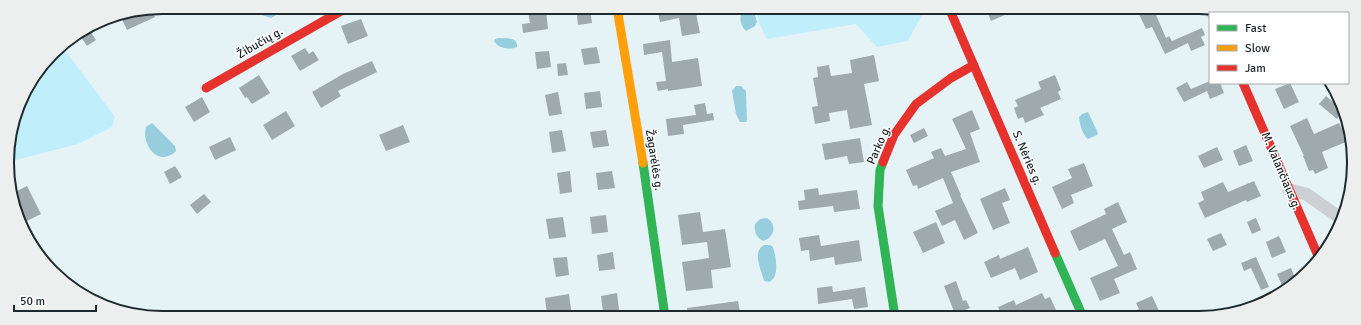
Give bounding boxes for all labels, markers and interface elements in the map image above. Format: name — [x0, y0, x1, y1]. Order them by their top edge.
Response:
legend — [1209, 12, 1349, 84]
text: Fast — [1245, 21, 1266, 36]
street label: Žibučių g. — [234, 24, 286, 62]
text: Slow — [1245, 41, 1270, 56]
text: Jam — [1245, 61, 1266, 76]
street label: Parko g. — [864, 123, 894, 167]
street label: Žagarėlės g. — [642, 128, 666, 192]
street label: S. Nėries g. — [1009, 128, 1045, 188]
street label: M. Valančiaus g. — [1258, 130, 1304, 212]
scale bar — [14, 287, 96, 313]
text: 50 m — [20, 294, 45, 309]

